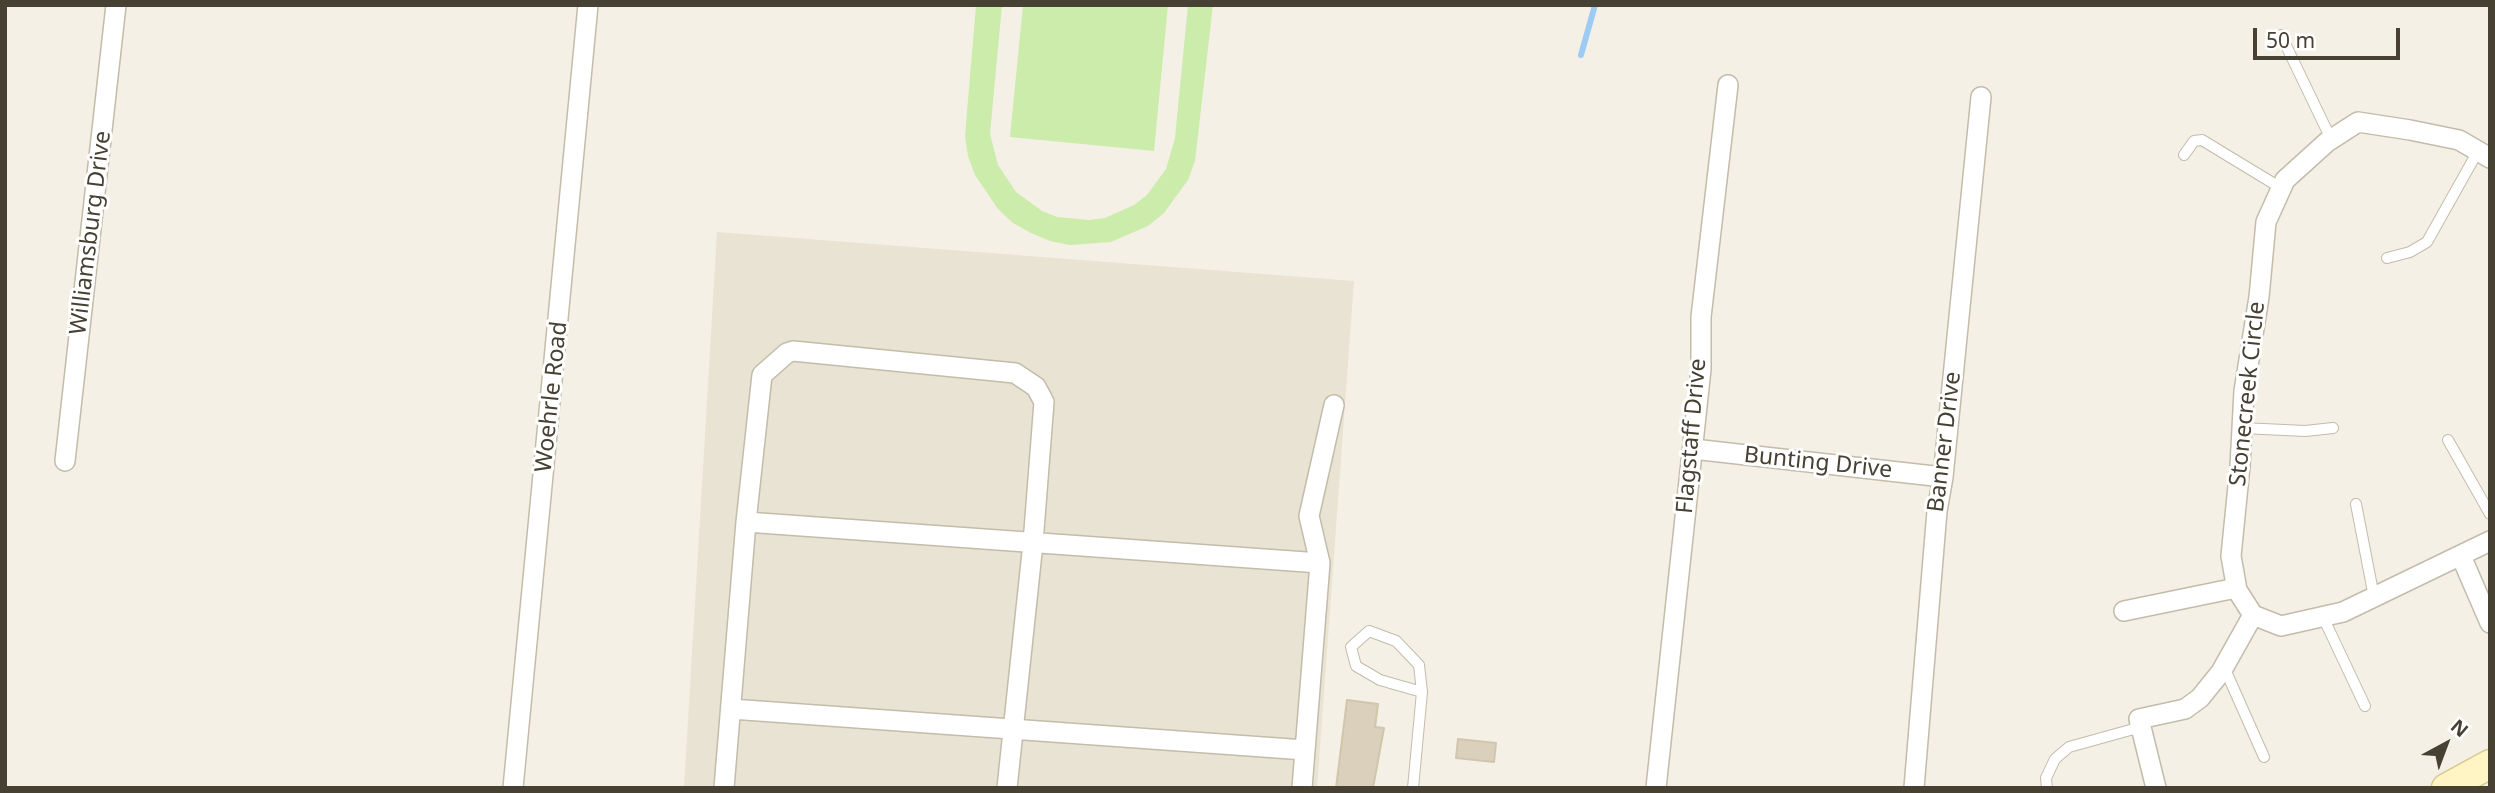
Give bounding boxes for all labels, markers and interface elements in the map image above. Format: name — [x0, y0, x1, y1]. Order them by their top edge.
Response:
scale bar — [2257, 14, 2404, 58]
text: 50 m — [2266, 26, 2315, 54]
street label: Williamsburg Drive — [65, 129, 117, 337]
street label: Stonecreek Circle — [2225, 300, 2271, 488]
street label: Woehrle Road — [530, 320, 574, 474]
street label: Flagstaff Drive — [1671, 357, 1713, 515]
street label: Banner Drive — [1923, 370, 1967, 514]
street label: Bunting Drive — [1743, 441, 1893, 485]
north arrow — [2411, 709, 2481, 779]
text: N — [2445, 713, 2474, 743]

